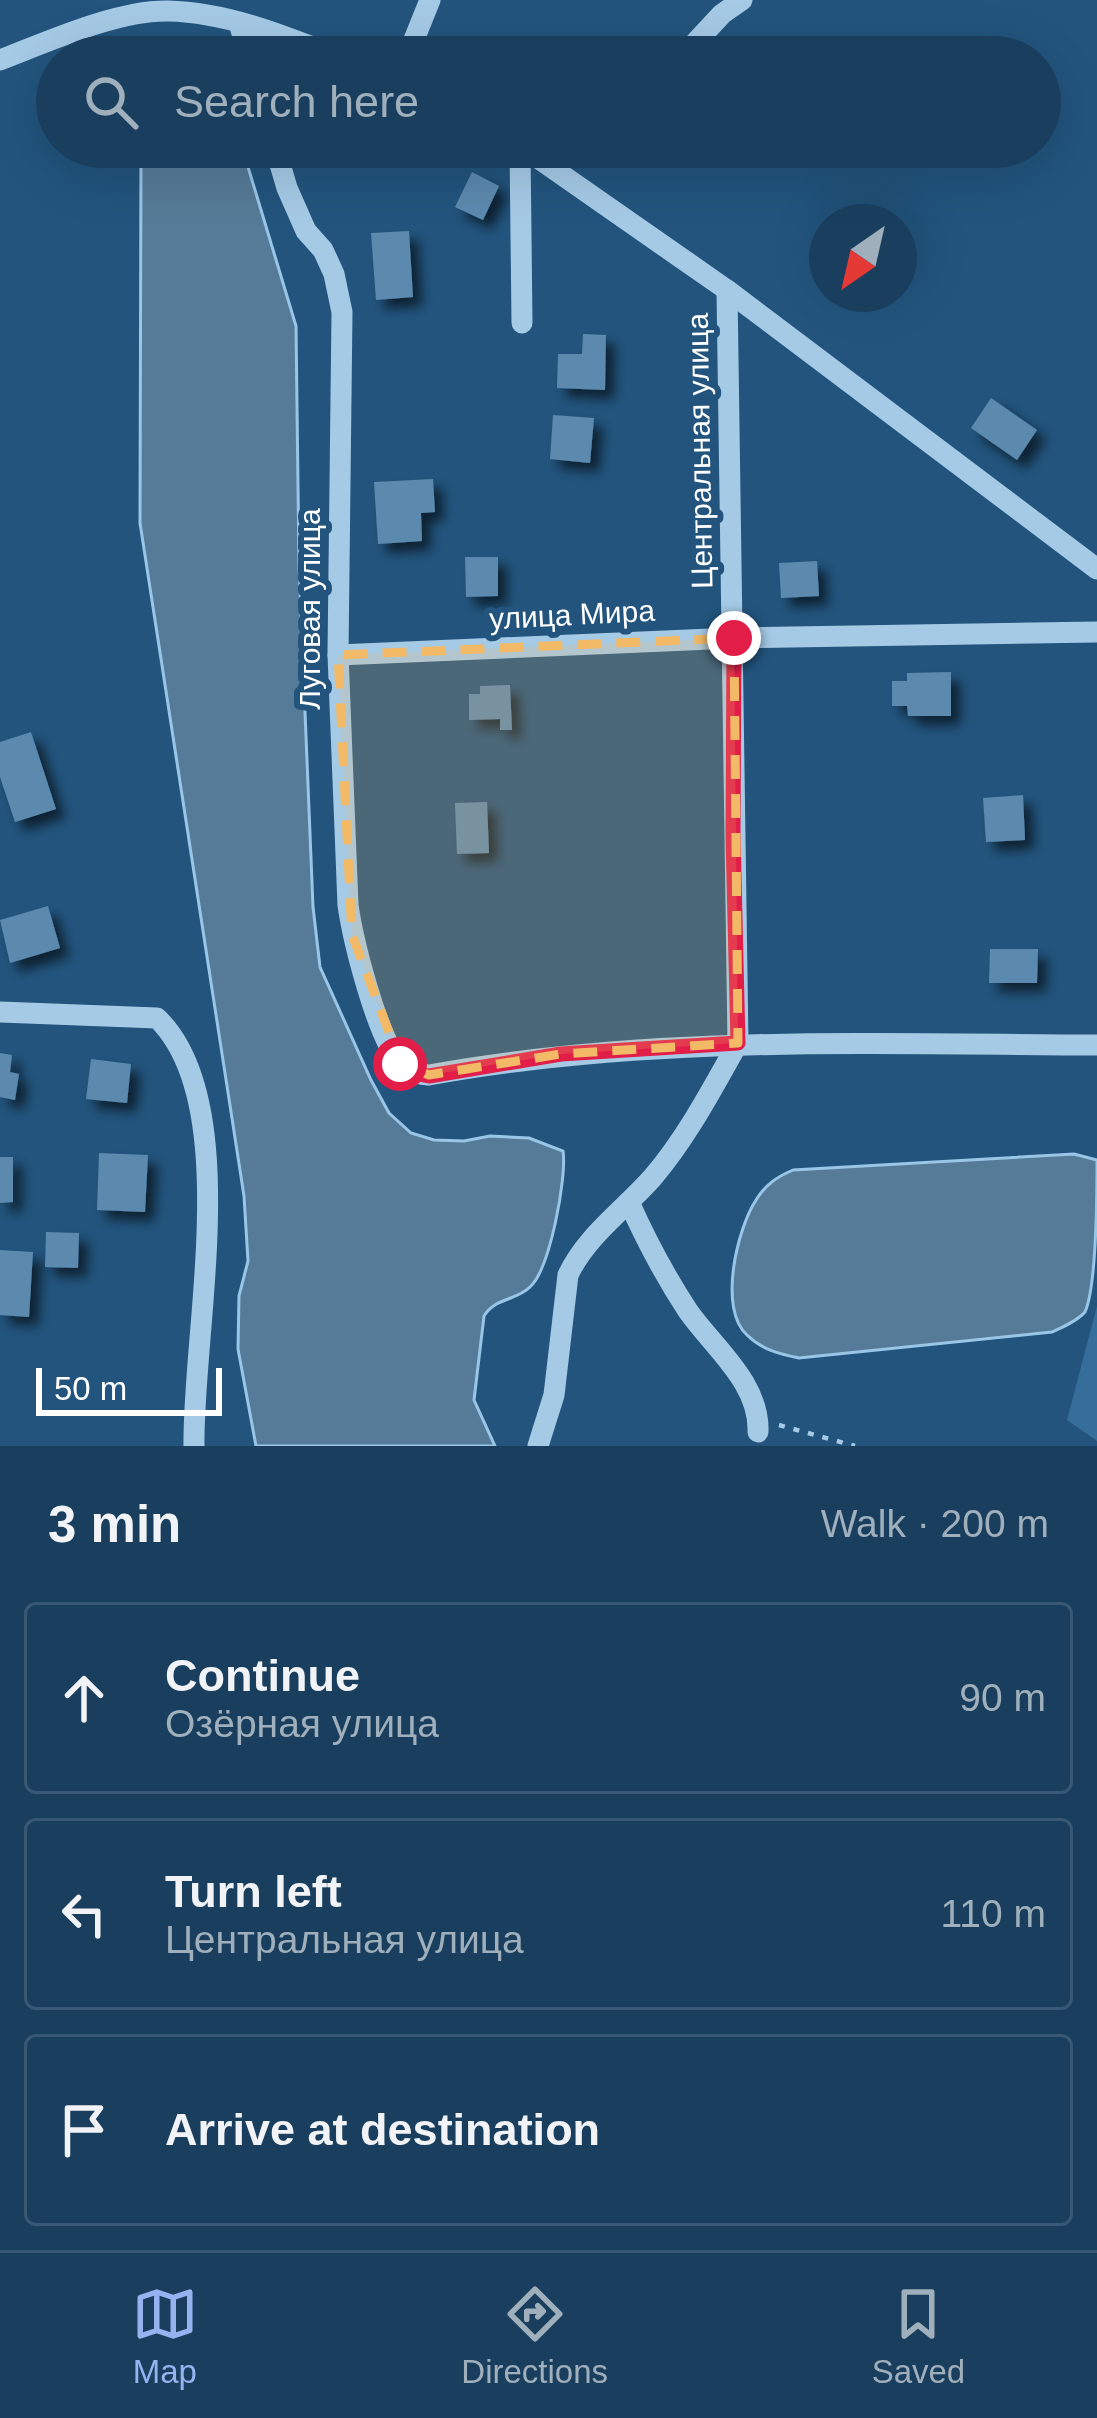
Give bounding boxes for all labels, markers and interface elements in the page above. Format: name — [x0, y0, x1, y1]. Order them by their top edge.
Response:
search box — [36, 36, 1061, 168]
icon: search — [78, 69, 144, 135]
text: Search here — [174, 76, 419, 127]
north arrow — [809, 204, 917, 312]
street label: Центральная улица — [681, 312, 718, 589]
street label: Луговая улица — [293, 508, 326, 710]
street label: улица Мира — [488, 594, 656, 635]
route end — [707, 611, 761, 665]
route start — [373, 1037, 427, 1091]
scale bar — [36, 1362, 222, 1415]
text: 50 m — [54, 1370, 127, 1407]
text: 3 min — [48, 1496, 181, 1553]
text: Walk · 200 m — [821, 1502, 1049, 1545]
text: Continue — [165, 1650, 360, 1701]
icon: ahead — [51, 1665, 117, 1731]
text: 90 m — [959, 1676, 1046, 1719]
text: Озёрная улица — [165, 1702, 439, 1745]
text: Turn left — [165, 1866, 342, 1917]
icon: left — [51, 1881, 117, 1947]
text: 110 m — [941, 1892, 1046, 1935]
text: Центральная улица — [165, 1918, 524, 1961]
icon: arrive — [51, 2097, 117, 2163]
text: Arrive at destination — [165, 2104, 600, 2155]
tab: Map — [132, 2281, 198, 2391]
tab: Directions — [461, 2281, 608, 2391]
tab: Saved — [872, 2281, 965, 2391]

